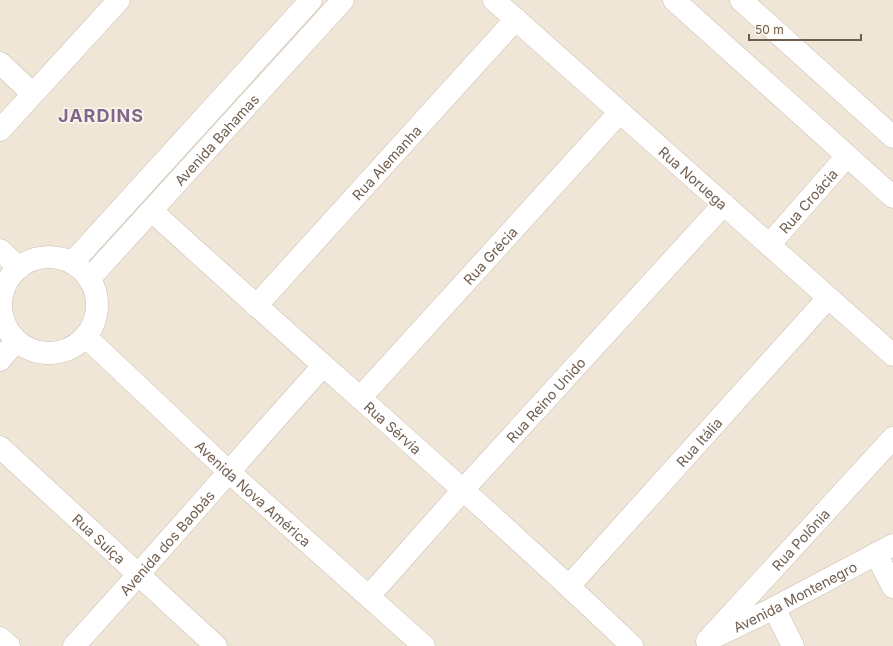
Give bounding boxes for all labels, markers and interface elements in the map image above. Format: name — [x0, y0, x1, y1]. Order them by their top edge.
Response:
scale bar — [749, 16, 861, 42]
text: 50 m — [755, 22, 784, 37]
street label: Avenida Bahamas — [170, 90, 262, 188]
district label: JARDINS — [58, 105, 144, 126]
street label: Rua Alemanha — [348, 121, 424, 203]
street label: Rua Noruega — [656, 142, 731, 213]
street label: Rua Croácia — [775, 165, 841, 236]
street label: Rua Grécia — [459, 223, 520, 288]
street label: Rua Reino Unido — [502, 354, 589, 446]
street label: Rua Sérvia — [361, 397, 425, 457]
street label: Rua Itália — [672, 414, 725, 470]
street label: Avenida Nova América — [192, 437, 315, 550]
street label: Avenida dos Baobás — [116, 486, 217, 598]
street label: Rua Polônia — [768, 505, 833, 574]
street label: Rua Suíça — [69, 510, 129, 567]
street label: Avenida Montenegro — [730, 557, 860, 635]

